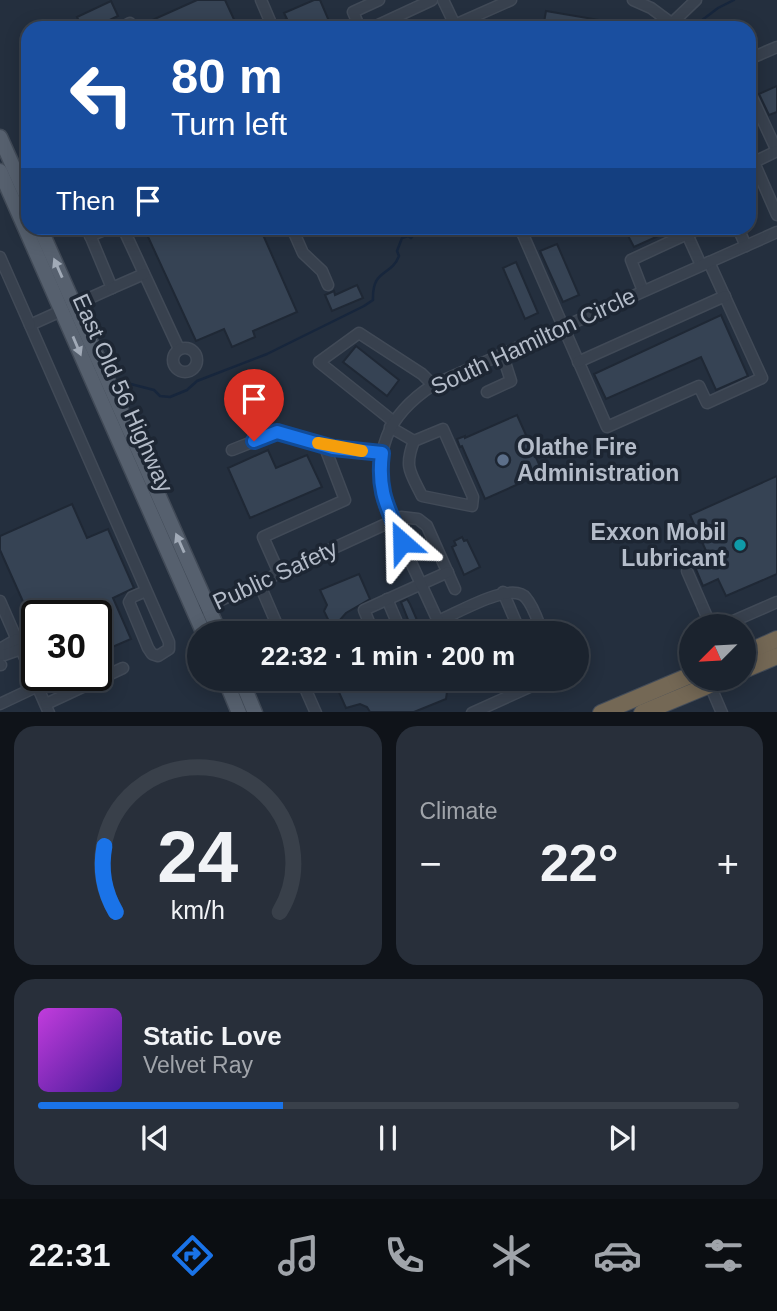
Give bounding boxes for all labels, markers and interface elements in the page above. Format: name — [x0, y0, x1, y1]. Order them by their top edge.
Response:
icon: left — [56, 49, 147, 140]
text: 80 m — [171, 49, 283, 103]
text: Turn left — [171, 106, 287, 142]
icon: arrive — [129, 182, 167, 220]
text: Then — [56, 186, 115, 216]
one-way arrow — [52, 258, 64, 278]
street label: South Hamilton Circle — [427, 282, 639, 400]
street label: East Old 56 Highway — [67, 290, 179, 497]
one-way arrow — [72, 335, 83, 356]
pin — [224, 369, 284, 441]
icon: arrive — [235, 380, 273, 418]
place label: Olathe Fire Administration — [517, 434, 679, 486]
marker: Olathe Fire Administration — [495, 452, 511, 468]
position arrow — [365, 505, 439, 579]
place label: Exxon Mobil Lubricant — [591, 519, 726, 571]
one-way arrow — [174, 533, 186, 553]
street label: Public Safety — [209, 535, 342, 615]
marker: Exxon Mobil Lubricant — [732, 537, 748, 553]
speed limit sign: 30 — [21, 600, 112, 691]
north arrow — [679, 614, 756, 691]
map controls — [679, 614, 756, 691]
text: 22:32 · 1 min · 200 m — [261, 641, 515, 671]
text: Climate — [420, 798, 497, 824]
text: 24 — [157, 816, 239, 897]
text: 22° — [540, 834, 619, 892]
text: − — [420, 843, 442, 885]
text: + — [717, 843, 739, 885]
text: km/h — [171, 895, 225, 923]
text: Static Love — [143, 1021, 282, 1051]
text: Velvet Ray — [143, 1052, 253, 1078]
icon: previous — [136, 1119, 174, 1157]
icon: pause — [369, 1119, 407, 1157]
icon: next — [603, 1119, 641, 1157]
icon: directions — [168, 1231, 217, 1280]
icon: music — [274, 1231, 323, 1280]
icon: phone — [380, 1231, 429, 1280]
icon: climate — [487, 1231, 536, 1280]
icon: car — [593, 1231, 642, 1280]
icon: filters — [699, 1231, 748, 1280]
text: 22:31 — [29, 1237, 110, 1273]

